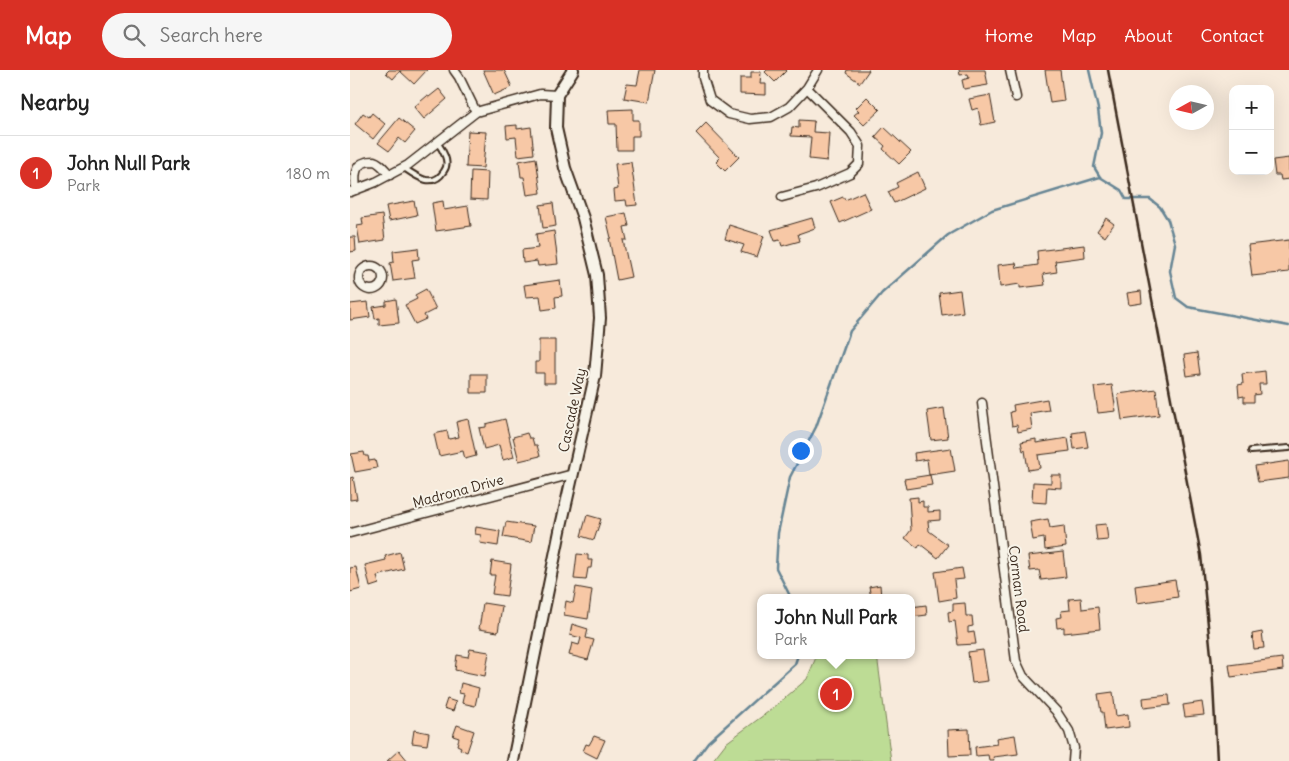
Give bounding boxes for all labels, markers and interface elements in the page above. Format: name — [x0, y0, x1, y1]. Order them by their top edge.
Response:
search box — [102, 13, 452, 58]
text: Map — [25, 20, 72, 50]
icon: search — [120, 21, 148, 49]
text: Search here — [160, 23, 263, 47]
text: Home — [985, 24, 1033, 47]
text: Map — [1061, 24, 1096, 47]
text: About — [1124, 24, 1172, 47]
text: Contact — [1200, 24, 1264, 47]
north arrow — [1169, 85, 1214, 130]
map controls — [1229, 85, 1274, 175]
button: + — [1229, 85, 1274, 130]
text: Nearby — [20, 89, 90, 116]
button: − — [1229, 130, 1274, 175]
text: John Null Park — [67, 151, 190, 175]
text: 1 — [33, 163, 39, 183]
text: 180 m — [286, 163, 330, 183]
text: Park — [67, 175, 100, 195]
street label: Cascade Way — [554, 366, 590, 454]
your location — [788, 438, 814, 464]
street label: Madrona Drive — [411, 470, 505, 512]
street label: Corman Road — [1005, 545, 1033, 633]
popup — [757, 594, 915, 659]
text: John Null Park — [774, 605, 898, 629]
text: Park — [774, 629, 807, 649]
pin: 1 — [820, 675, 852, 713]

